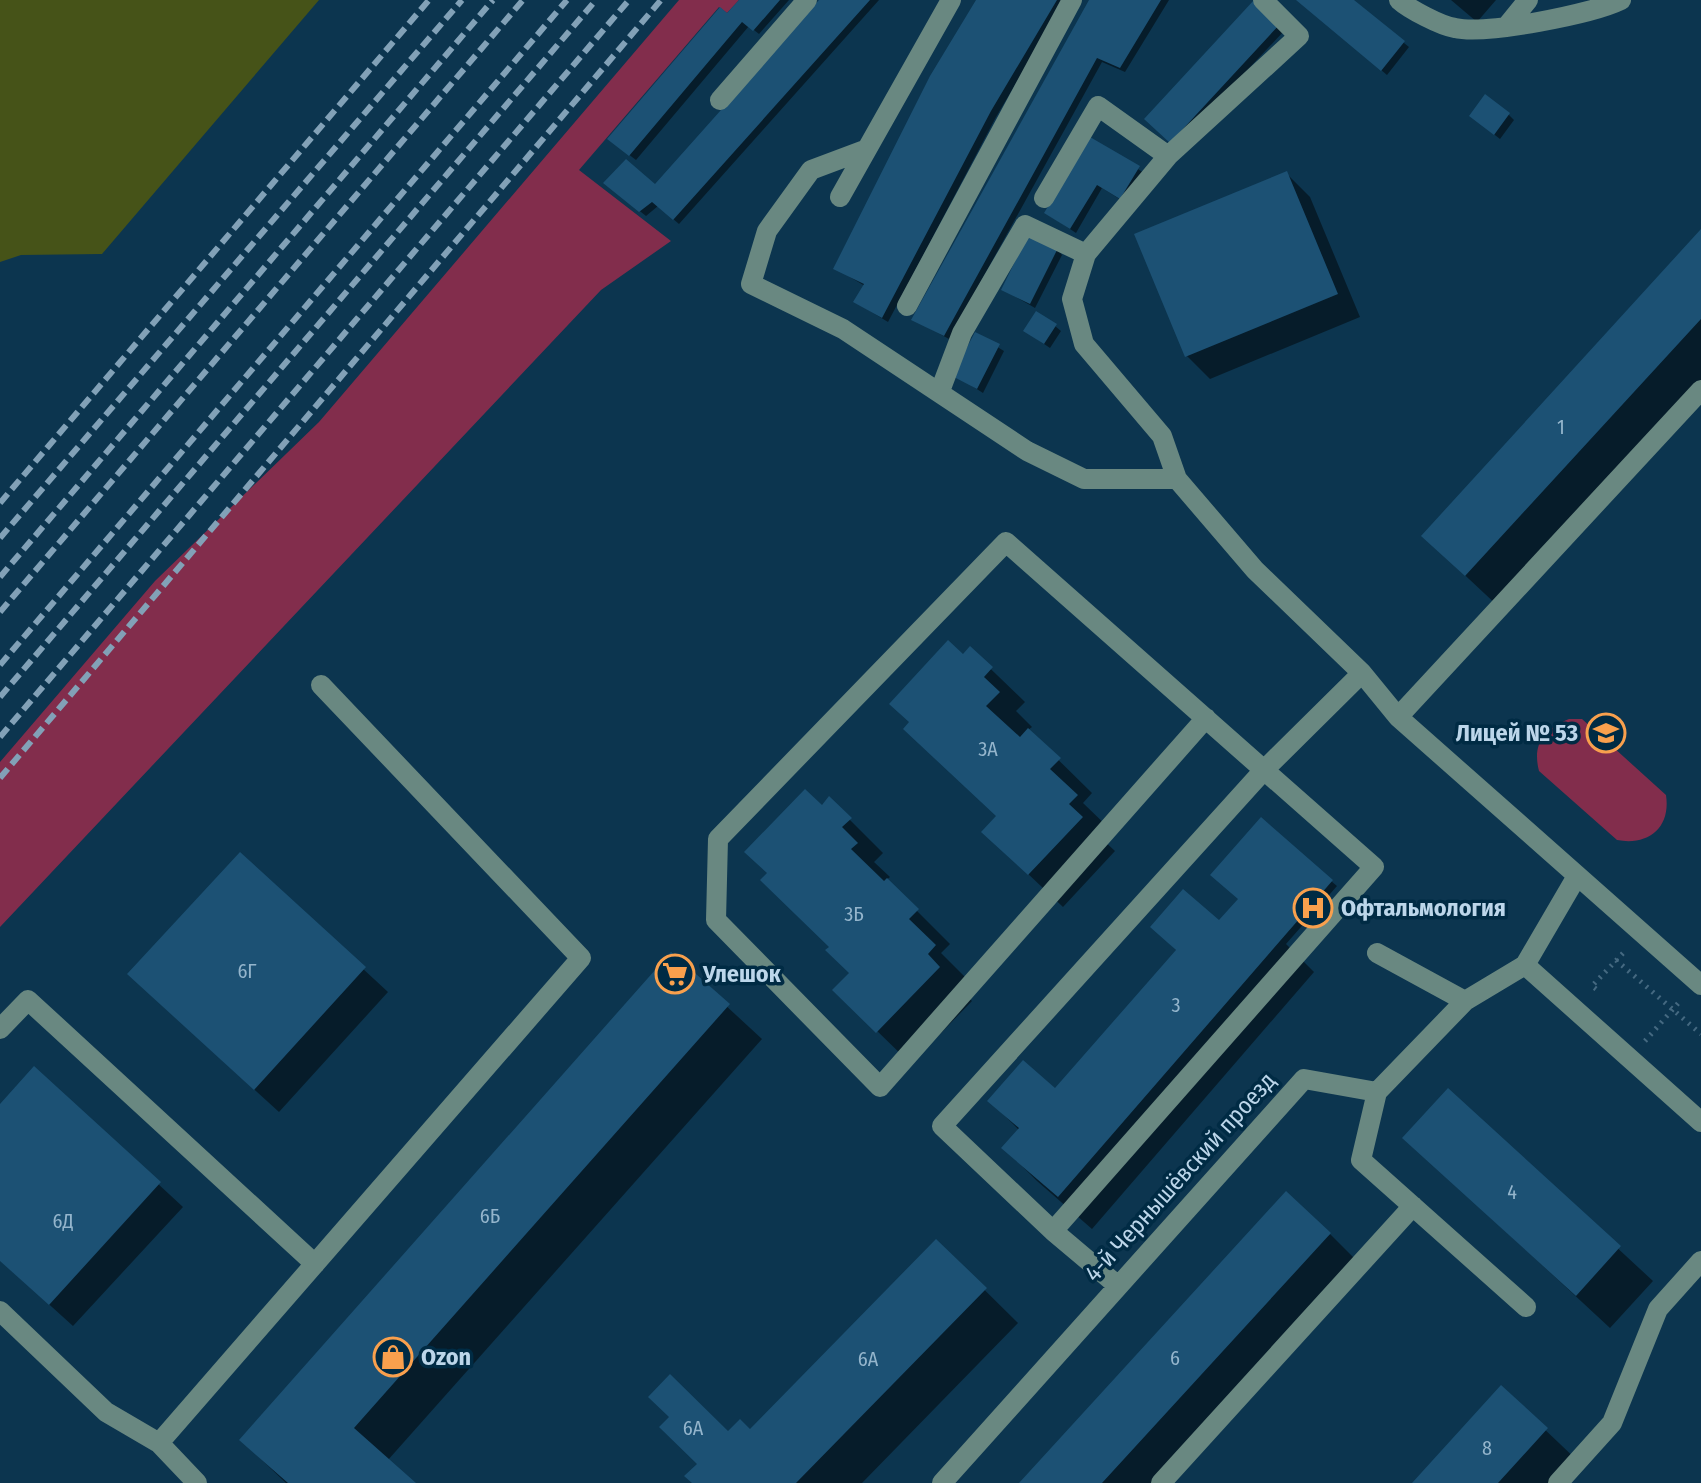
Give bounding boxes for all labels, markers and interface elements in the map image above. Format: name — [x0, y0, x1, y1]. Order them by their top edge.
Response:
house number: 1 — [1557, 415, 1565, 439]
school or university icon: Лицей № 53 — [1585, 712, 1627, 754]
place label: Лицей № 53 — [1456, 719, 1578, 747]
house number: 3А — [978, 737, 998, 761]
hospital icon: Офтальмология — [1292, 887, 1334, 929]
place label: Офтальмология — [1341, 894, 1506, 922]
house number: 3Б — [844, 902, 864, 926]
supermarket icon: Улешок — [654, 953, 696, 995]
house number: 6Г — [237, 959, 257, 983]
place label: Улешок — [702, 960, 782, 988]
house number: 3 — [1171, 993, 1181, 1017]
street label: 4-й Чернышёвский проезд — [1079, 1067, 1281, 1287]
house number: 4 — [1507, 1180, 1517, 1204]
house number: 6Б — [480, 1204, 500, 1228]
house number: 6Д — [52, 1209, 74, 1233]
shop icon: Ozon — [372, 1336, 414, 1378]
place label: Ozon — [421, 1343, 471, 1371]
house number: 6 — [1170, 1346, 1180, 1370]
house number: 6А — [858, 1347, 879, 1371]
house number: 6А — [683, 1416, 704, 1440]
house number: 8 — [1482, 1436, 1492, 1460]

